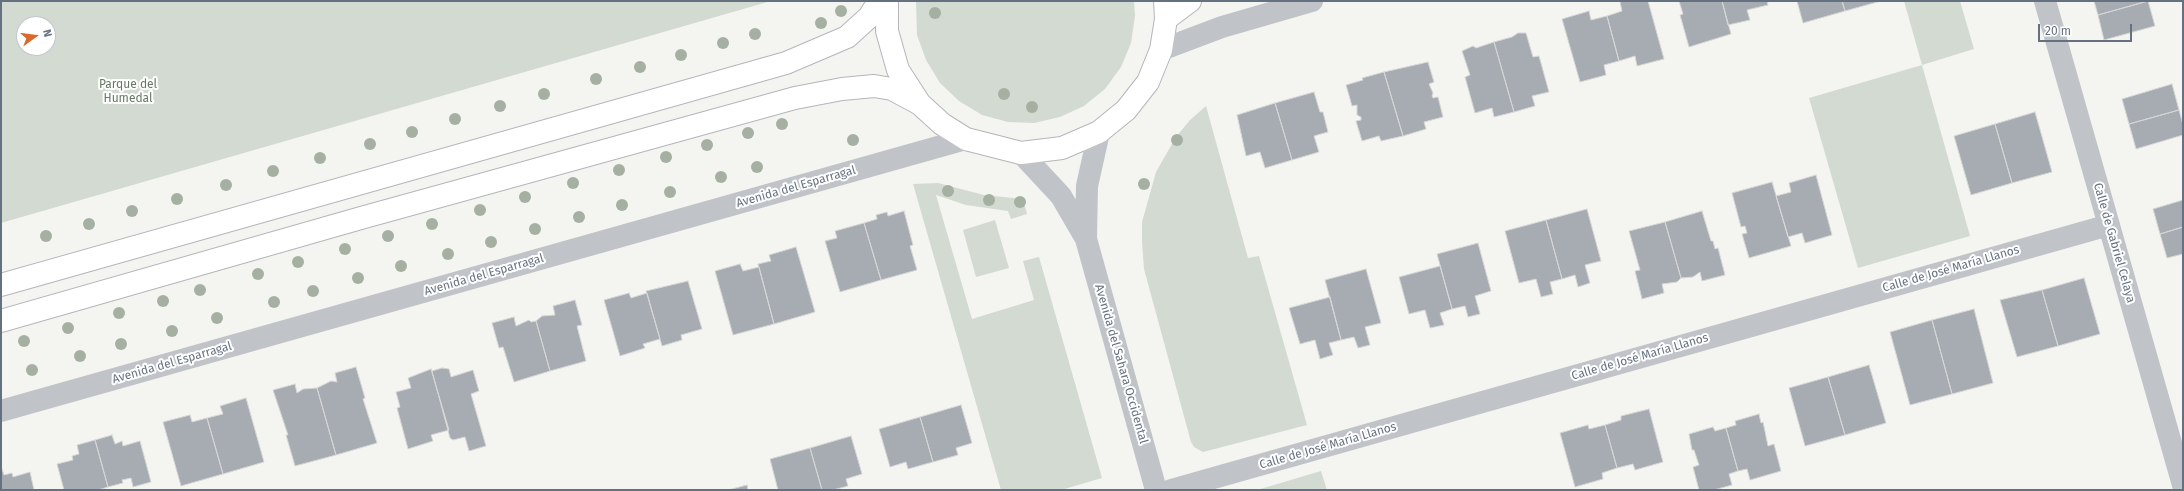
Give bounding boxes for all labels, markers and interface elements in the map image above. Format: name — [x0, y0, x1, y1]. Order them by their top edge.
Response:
north arrow — [16, 16, 56, 56]
scale bar — [2040, 16, 2134, 42]
text: 20 m — [2045, 24, 2071, 38]
text: N — [40, 28, 54, 38]
park label: Parque del Humedal — [99, 78, 157, 106]
street label: Avenida del Esparragal — [735, 163, 857, 211]
street label: Calle de Gabriel Celaya — [2090, 181, 2138, 305]
street label: Calle de José María Llanos — [1881, 243, 2021, 295]
street label: Avenida del Esparragal — [423, 251, 545, 299]
street label: Avenida del Sahara Occidental — [1091, 283, 1151, 445]
street label: Calle de José María Llanos — [1570, 331, 1710, 383]
street label: Avenida del Esparragal — [111, 339, 233, 387]
street label: Calle de José María Llanos — [1258, 420, 1398, 472]

